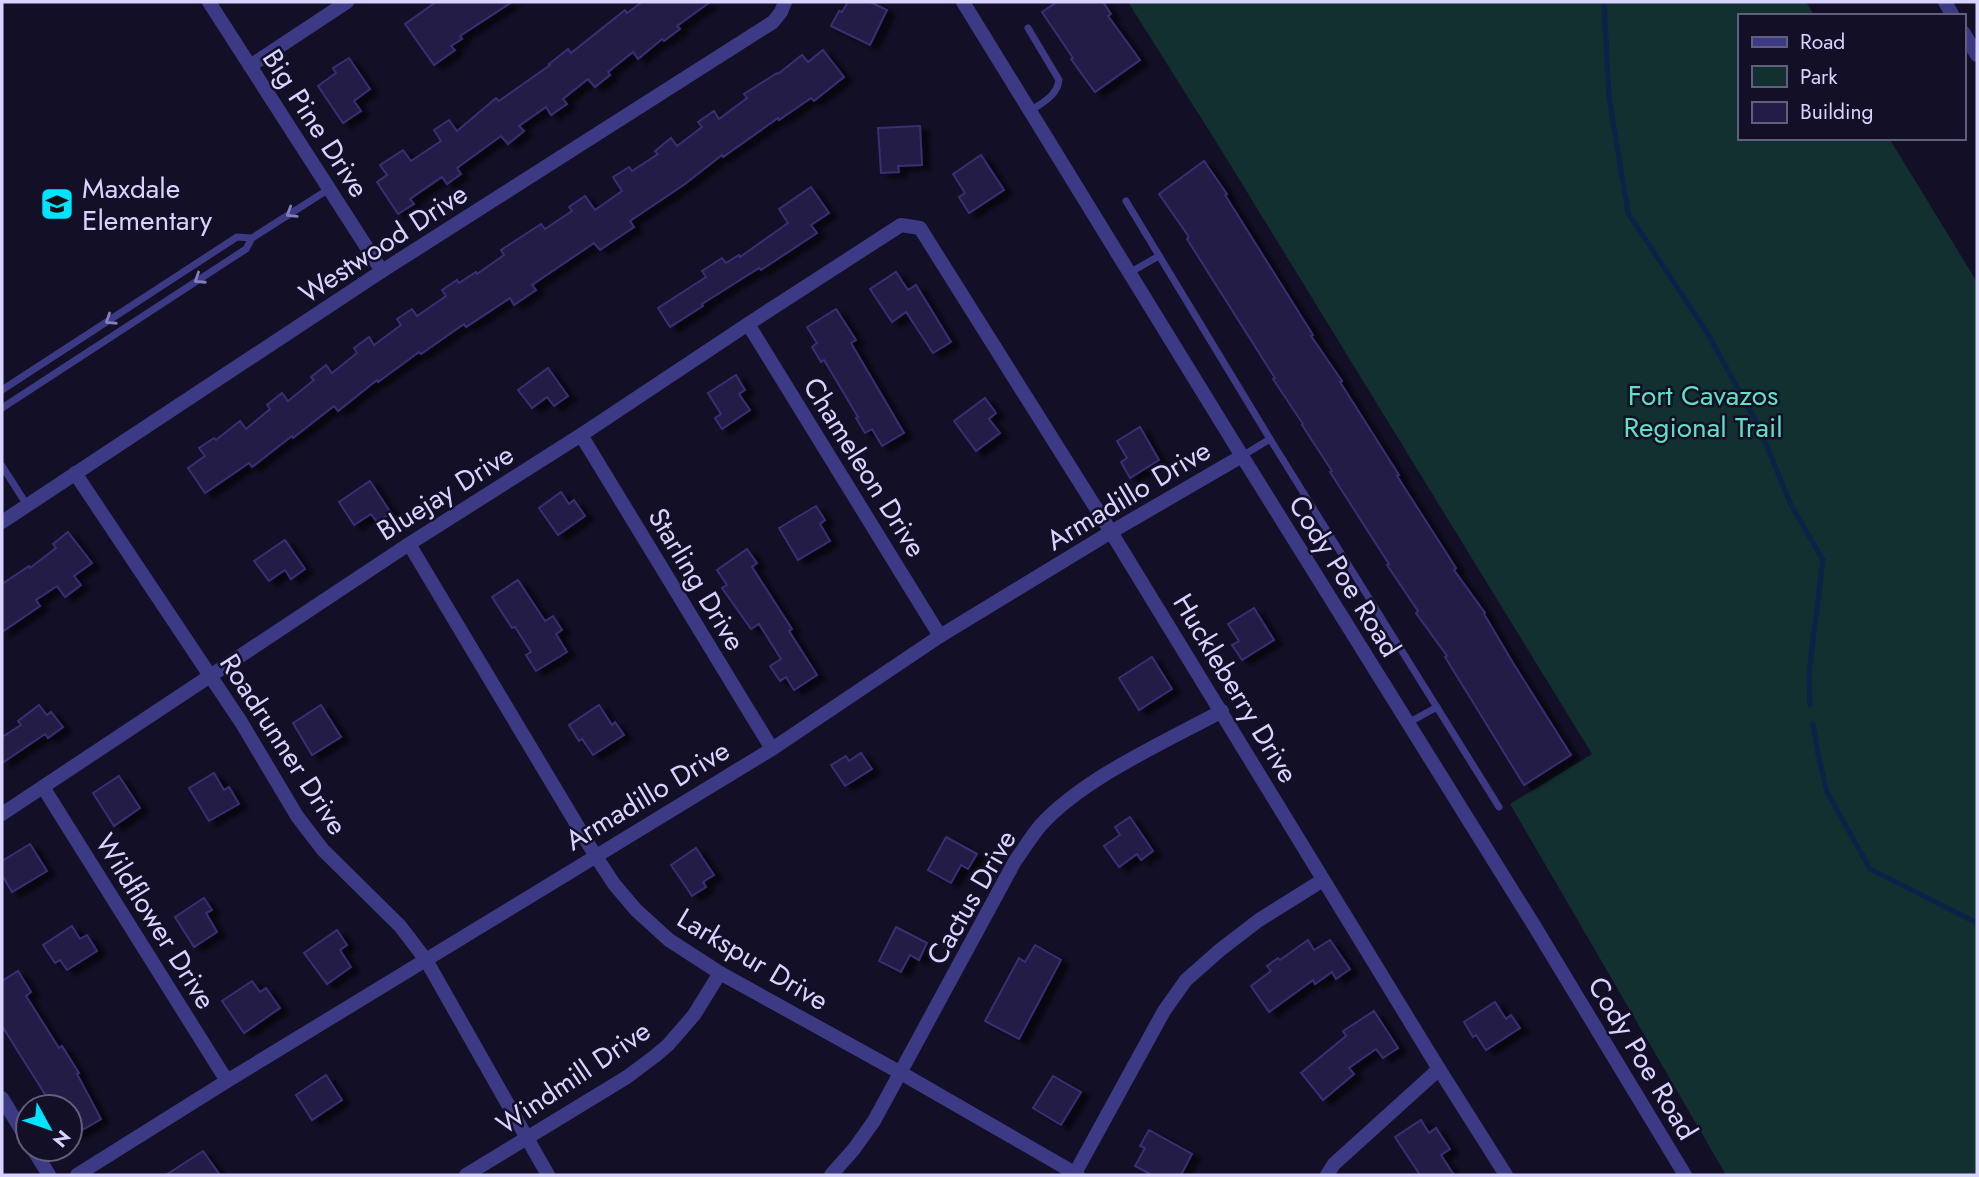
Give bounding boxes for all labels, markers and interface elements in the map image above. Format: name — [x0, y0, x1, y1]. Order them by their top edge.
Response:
legend — [1738, 14, 1965, 140]
text: Road — [1800, 27, 1845, 57]
street label: Big Pine Drive — [252, 41, 379, 206]
text: Park — [1800, 62, 1838, 92]
text: Building — [1800, 97, 1873, 127]
place label: Maxdale Elementary — [82, 168, 213, 241]
street label: Westwood Drive — [291, 173, 476, 313]
school or university icon: Maxdale Elementary — [38, 185, 76, 223]
one-way arrow — [285, 205, 298, 218]
one-way arrow — [194, 271, 207, 284]
one-way arrow — [105, 311, 118, 324]
street label: Chameleon Drive — [793, 369, 936, 565]
park label: Fort Cavazos Regional Trail — [1623, 375, 1783, 448]
street label: Armadillo Drive — [1038, 430, 1218, 561]
street label: Bluejay Drive — [369, 434, 522, 551]
street label: Cody Poe Road — [1278, 487, 1411, 665]
street label: Starling Drive — [638, 500, 755, 658]
street label: Huckleberry Drive — [1163, 586, 1308, 791]
street label: Roadrunner Drive — [210, 646, 358, 843]
street label: Armadillo Drive — [557, 730, 737, 861]
street label: Cactus Drive — [916, 822, 1027, 972]
street label: Wildflower Drive — [85, 826, 226, 1017]
street label: Larkspur Drive — [669, 898, 836, 1021]
street label: Cody Poe Road — [1578, 969, 1708, 1148]
street label: Windmill Drive — [488, 1011, 659, 1144]
north arrow — [14, 1093, 84, 1163]
text: N — [46, 1124, 77, 1153]

